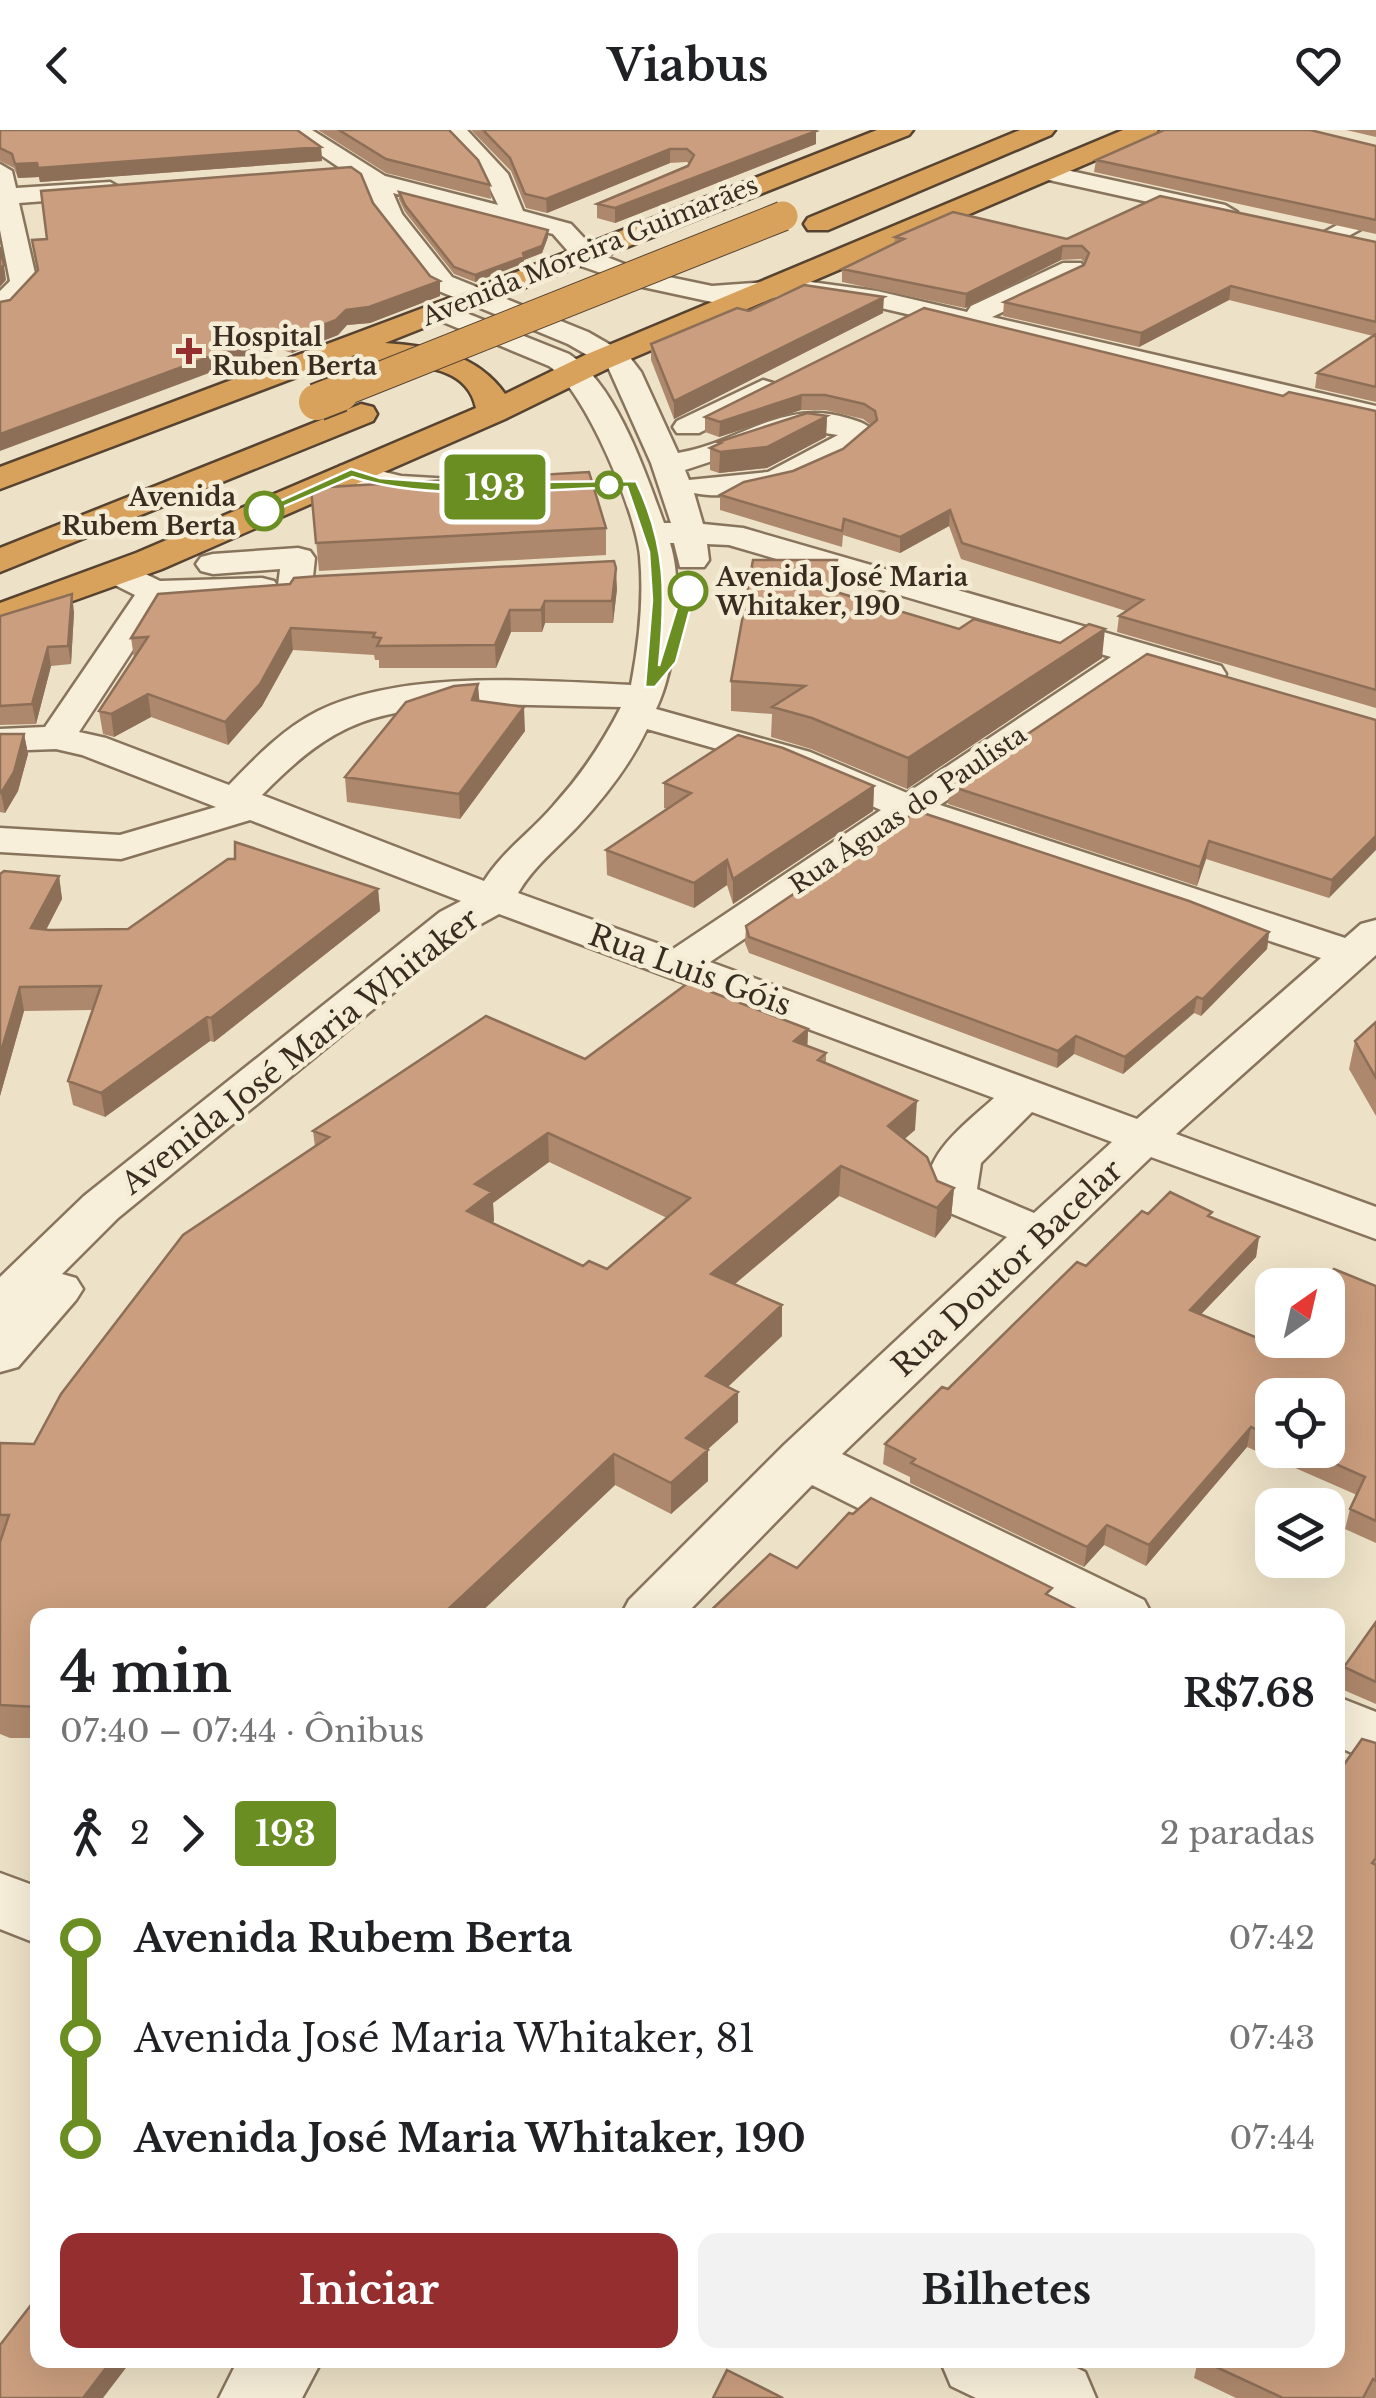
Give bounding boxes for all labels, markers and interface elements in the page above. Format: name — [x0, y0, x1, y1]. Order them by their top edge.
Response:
text: Viabus — [608, 37, 768, 93]
icon: back — [30, 38, 85, 93]
icon: heart — [1291, 38, 1346, 93]
street label: Avenida Moreira Guimarães — [417, 169, 762, 333]
place label: Hospital Ruben Berta — [212, 322, 378, 382]
marker: Hospital Ruben Berta — [176, 338, 202, 364]
line badge: 193 — [438, 454, 552, 520]
text: 193 — [464, 466, 526, 509]
unlabelled marker — [596, 472, 622, 498]
place label: Avenida Rubem Berta — [61, 482, 237, 542]
marker: Avenida Rubem Berta — [245, 492, 283, 530]
place label: Avenida José Maria Whitaker, 190 — [715, 562, 969, 622]
marker: Avenida José Maria Whitaker, 190 — [669, 572, 707, 610]
street label: Rua Águas do Paulista — [783, 718, 1032, 901]
street label: Avenida José Maria Whitaker — [113, 899, 487, 1203]
street label: Rua Luis Góis — [584, 916, 796, 1024]
street label: Rua Doutor Bacelar — [884, 1151, 1130, 1384]
north arrow — [1255, 1268, 1345, 1358]
map controls — [1255, 1268, 1345, 1578]
button: locate — [1255, 1378, 1345, 1468]
button: layers — [1255, 1488, 1345, 1578]
text: 4 min — [60, 1639, 232, 1707]
text: R$7.68 — [1183, 1670, 1315, 1717]
text: 07:40 – 07:44 · Ônibus — [60, 1711, 424, 1751]
icon: walk — [60, 1806, 115, 1861]
icon: forward — [165, 1806, 220, 1861]
text: 193 — [255, 1812, 316, 1855]
text: 2 — [130, 1813, 150, 1853]
text: 2 paradas — [1160, 1813, 1315, 1853]
text: Avenida Rubem Berta — [134, 1915, 573, 1962]
text: 07:42 — [1229, 1918, 1315, 1958]
text: Avenida José Maria Whitaker, 81 — [134, 2015, 756, 2062]
text: 07:43 — [1229, 2018, 1315, 2058]
text: Avenida José Maria Whitaker, 190 — [134, 2115, 806, 2162]
text: 07:44 — [1230, 2118, 1315, 2158]
button: Iniciar — [60, 2233, 678, 2348]
button: Bilhetes — [698, 2233, 1315, 2348]

